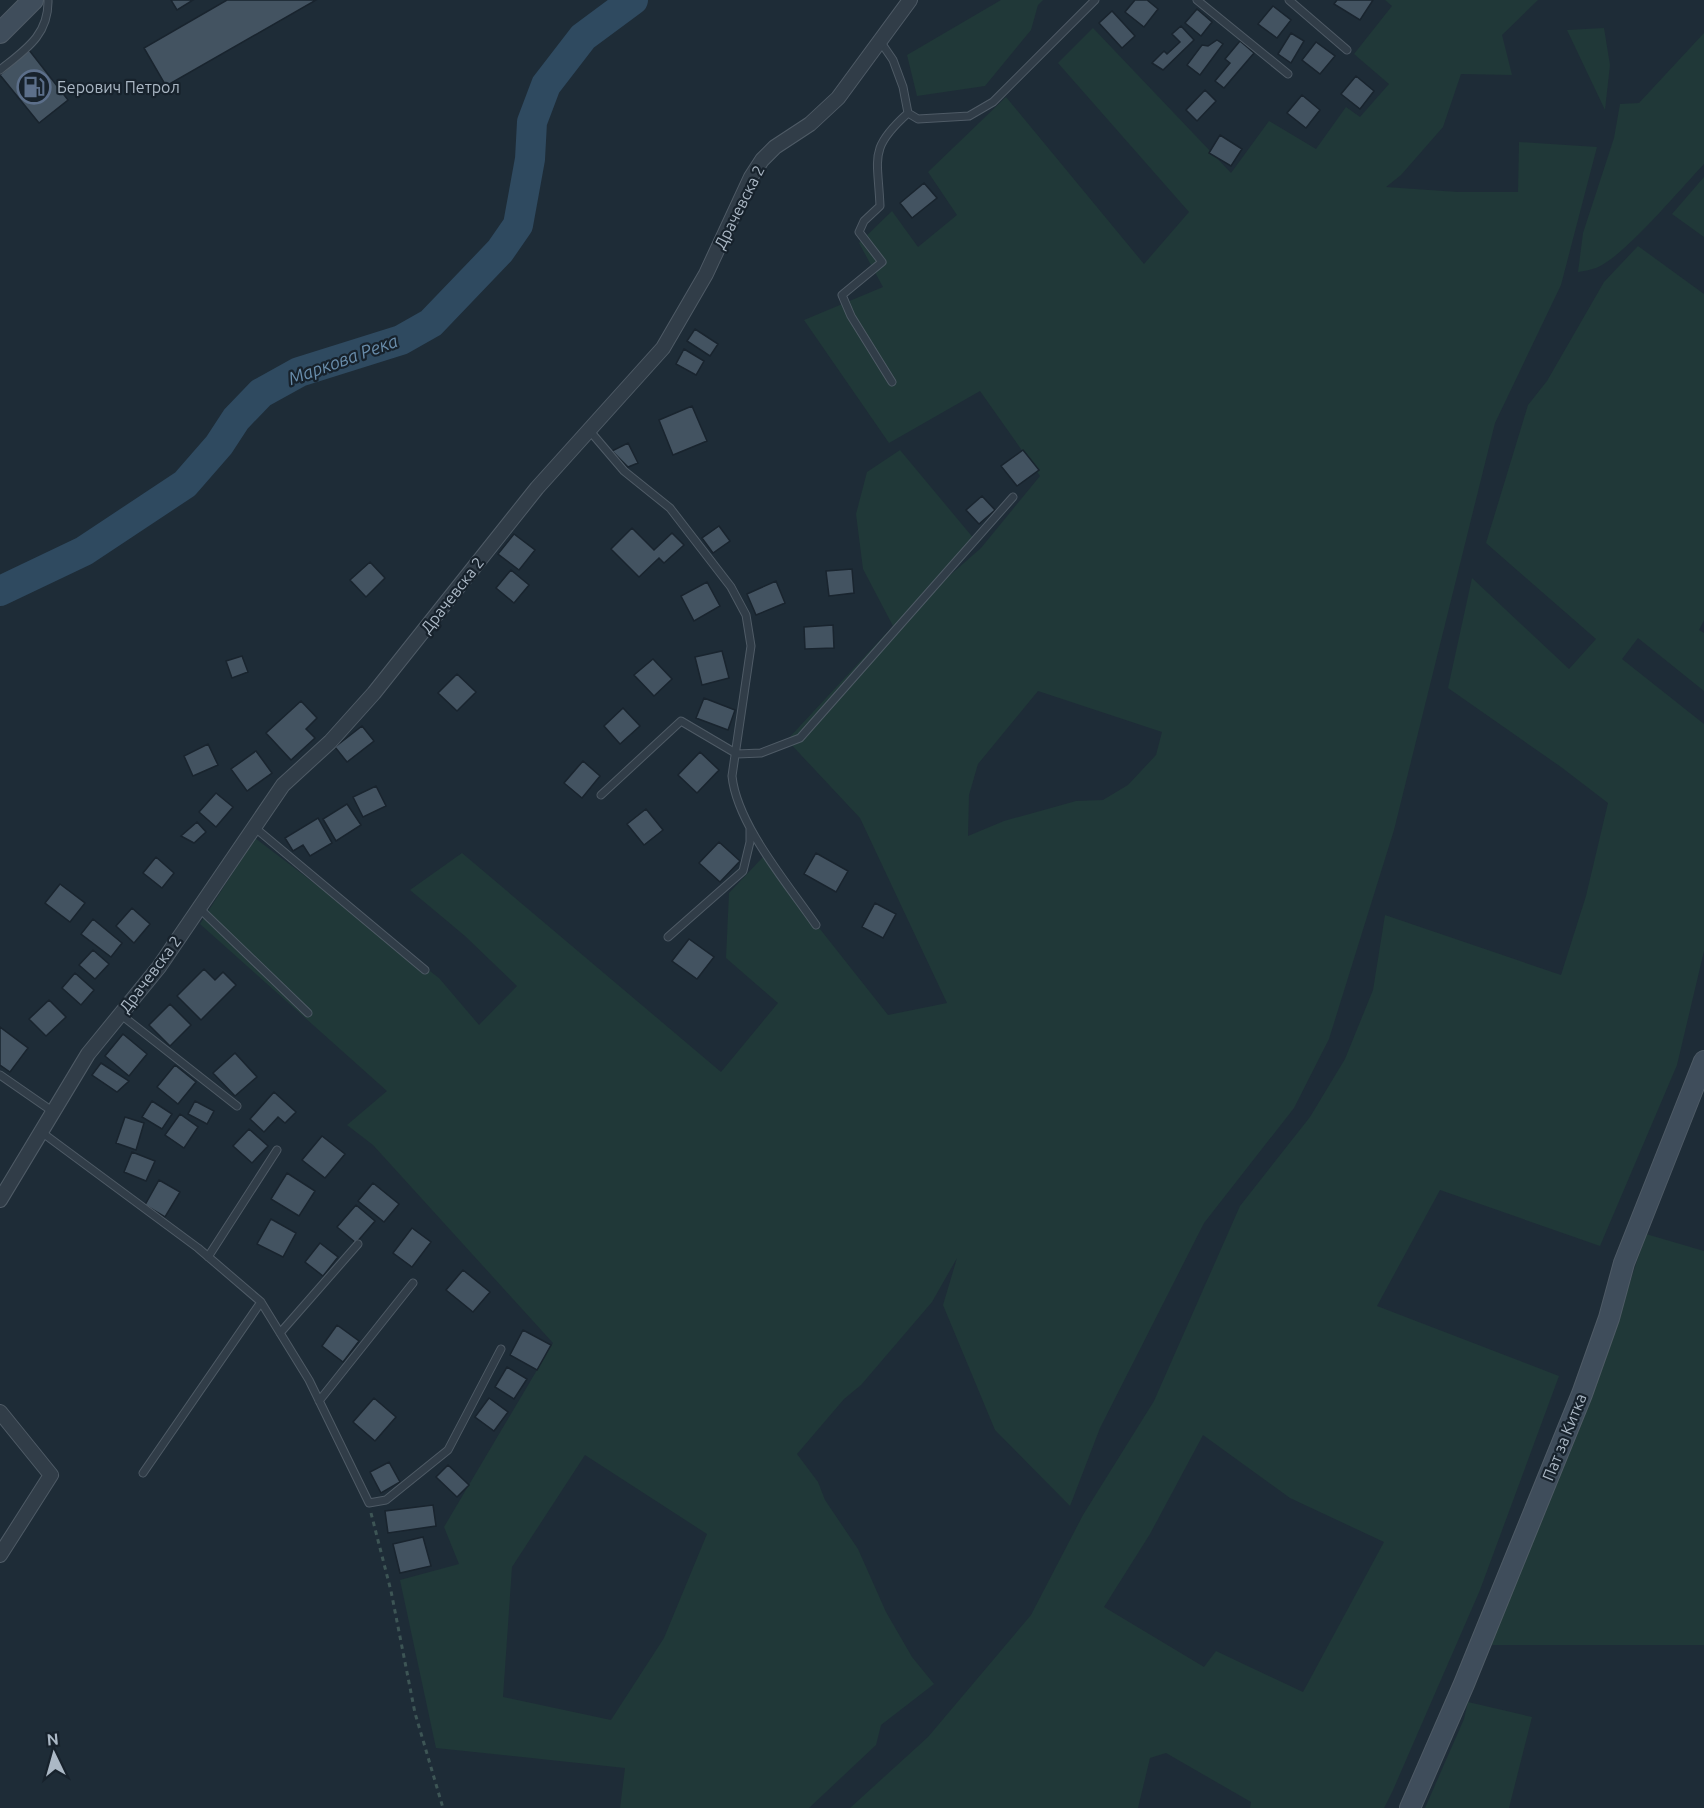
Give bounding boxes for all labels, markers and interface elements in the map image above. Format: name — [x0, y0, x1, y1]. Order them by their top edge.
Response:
fuel station icon: Берович Петрол — [16, 69, 52, 105]
place label: Берович Петрол — [57, 78, 180, 96]
street label: Драчевска 2 — [710, 162, 768, 252]
water label: Маркова Река — [285, 330, 400, 388]
street label: Драчевска 2 — [417, 553, 487, 637]
street label: Драчевска 2 — [115, 932, 185, 1016]
street label: Пат за Китка — [1538, 1391, 1590, 1483]
north arrow — [24, 1724, 84, 1784]
text: N — [46, 1730, 59, 1749]

